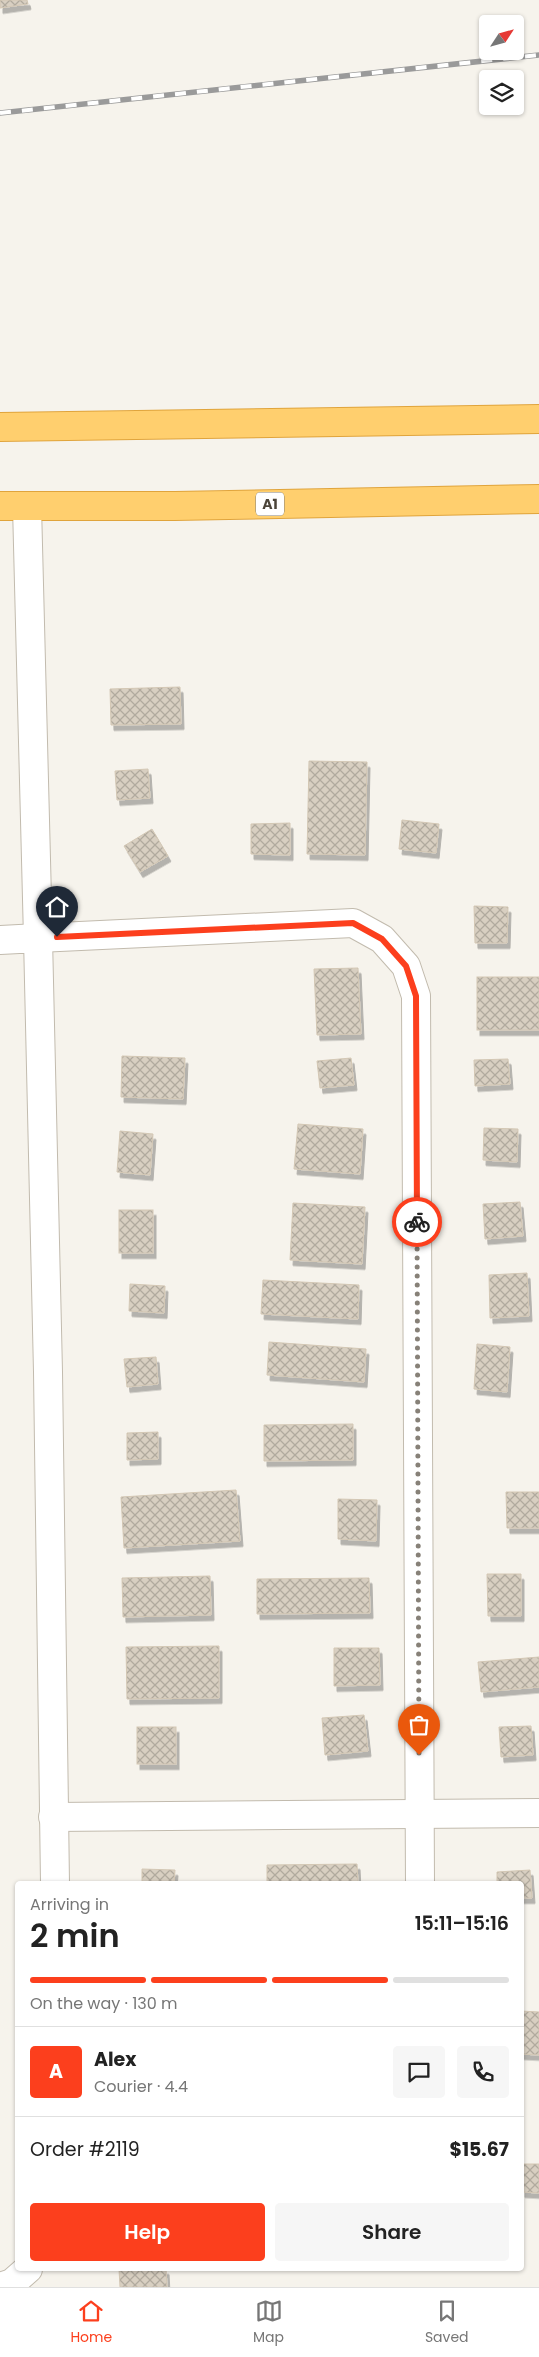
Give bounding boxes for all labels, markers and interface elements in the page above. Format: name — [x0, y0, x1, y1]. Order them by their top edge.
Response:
north arrow — [479, 15, 524, 60]
map controls — [479, 15, 524, 115]
button: layers — [479, 70, 524, 115]
road number: A1 — [256, 492, 284, 516]
pin — [36, 886, 78, 937]
icon: home — [43, 893, 71, 921]
courier — [392, 1197, 442, 1247]
icon: bike — [403, 1208, 431, 1236]
pin — [398, 1704, 440, 1755]
icon: bag — [405, 1711, 433, 1739]
text: Arriving in — [30, 1893, 109, 1916]
text: 15:11–15:16 — [415, 1910, 509, 1937]
text: 2 min — [30, 1913, 120, 1958]
text: On the way · 130 m — [30, 1992, 178, 2015]
text: Alex — [94, 2046, 136, 2073]
button: chat — [393, 2046, 445, 2098]
button: phone — [457, 2046, 509, 2098]
text: A — [49, 2058, 63, 2085]
text: Courier · 4.4 — [94, 2075, 188, 2098]
text: Order #2119 — [30, 2136, 140, 2163]
text: $15.67 — [449, 2136, 509, 2163]
button: Help — [30, 2203, 265, 2261]
button: Share — [275, 2203, 509, 2261]
tab: Home — [70, 2297, 112, 2348]
tab: Map — [253, 2297, 284, 2348]
tab: Saved — [425, 2297, 469, 2348]

